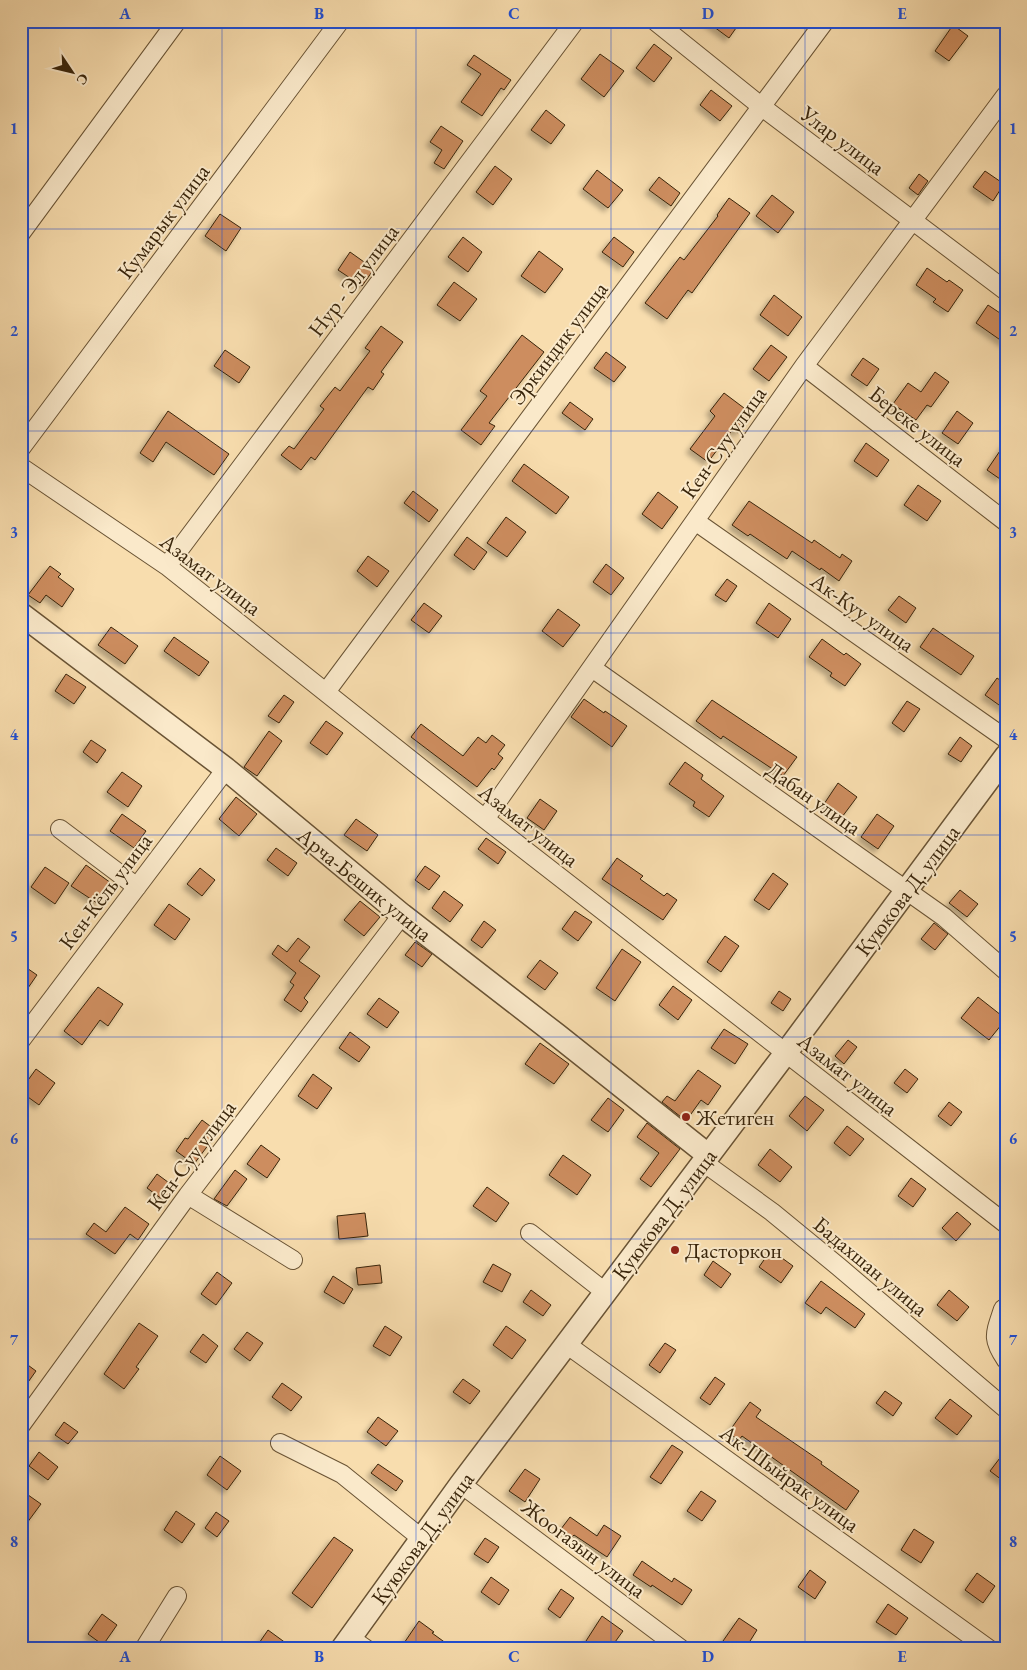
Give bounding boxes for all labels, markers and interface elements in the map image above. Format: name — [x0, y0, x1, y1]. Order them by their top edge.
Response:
text: A — [118, 3, 131, 24]
text: B — [314, 3, 324, 24]
text: C — [508, 3, 520, 24]
text: D — [702, 3, 714, 24]
text: E — [897, 3, 907, 24]
north arrow — [48, 48, 98, 98]
text: С — [72, 70, 93, 89]
street label: Улар улица — [794, 99, 891, 182]
text: 1 — [10, 118, 18, 139]
text: 1 — [1009, 118, 1017, 139]
street label: Кумарык улица — [111, 158, 216, 285]
street label: Нур - Эл улица — [302, 218, 405, 342]
street label: Эркиндик улица — [503, 276, 614, 411]
text: 2 — [10, 320, 19, 341]
text: 2 — [1009, 320, 1018, 341]
street label: Береке улица — [863, 379, 972, 474]
street label: Кен-Суу улица — [674, 380, 773, 504]
text: 3 — [10, 522, 18, 543]
text: 3 — [1009, 522, 1017, 543]
street label: Азамат улица — [153, 526, 267, 622]
street label: Ак-Куу улица — [804, 565, 921, 659]
text: 4 — [10, 724, 19, 745]
text: 4 — [1009, 724, 1018, 745]
street label: Дабан улица — [760, 755, 867, 842]
street label: Азамат улица — [472, 776, 585, 874]
street label: Куюкова Д. улица — [848, 818, 967, 962]
street label: Арча-Бешик улица — [290, 820, 438, 948]
street label: Кен-Кёль улица — [52, 827, 159, 955]
text: 5 — [10, 926, 18, 947]
text: 5 — [1009, 926, 1017, 947]
street label: Азамат улица — [791, 1025, 904, 1123]
street label: Кен-Суу улица — [140, 1094, 242, 1216]
place label: Жетиген — [695, 1103, 774, 1132]
marker: Жетиген — [680, 1111, 692, 1123]
text: 6 — [10, 1128, 19, 1149]
text: 6 — [1009, 1128, 1018, 1149]
street label: Куюкова Д. улица — [605, 1142, 724, 1286]
street label: Бадахшан улица — [807, 1210, 934, 1323]
place label: Дасторкон — [685, 1236, 782, 1265]
marker: Дасторкон — [669, 1244, 681, 1256]
text: 7 — [10, 1329, 19, 1350]
text: 7 — [1009, 1329, 1018, 1350]
street label: Ак-Шыйрак улица — [713, 1417, 865, 1539]
street label: Куюкова Д. улица — [364, 1466, 481, 1611]
street label: Жоогазын улица — [515, 1492, 652, 1605]
text: 8 — [10, 1531, 18, 1552]
text: 8 — [1009, 1531, 1017, 1552]
text: A — [118, 1646, 131, 1667]
text: B — [314, 1646, 324, 1667]
text: C — [508, 1646, 520, 1667]
text: D — [702, 1646, 714, 1667]
text: E — [897, 1646, 907, 1667]

